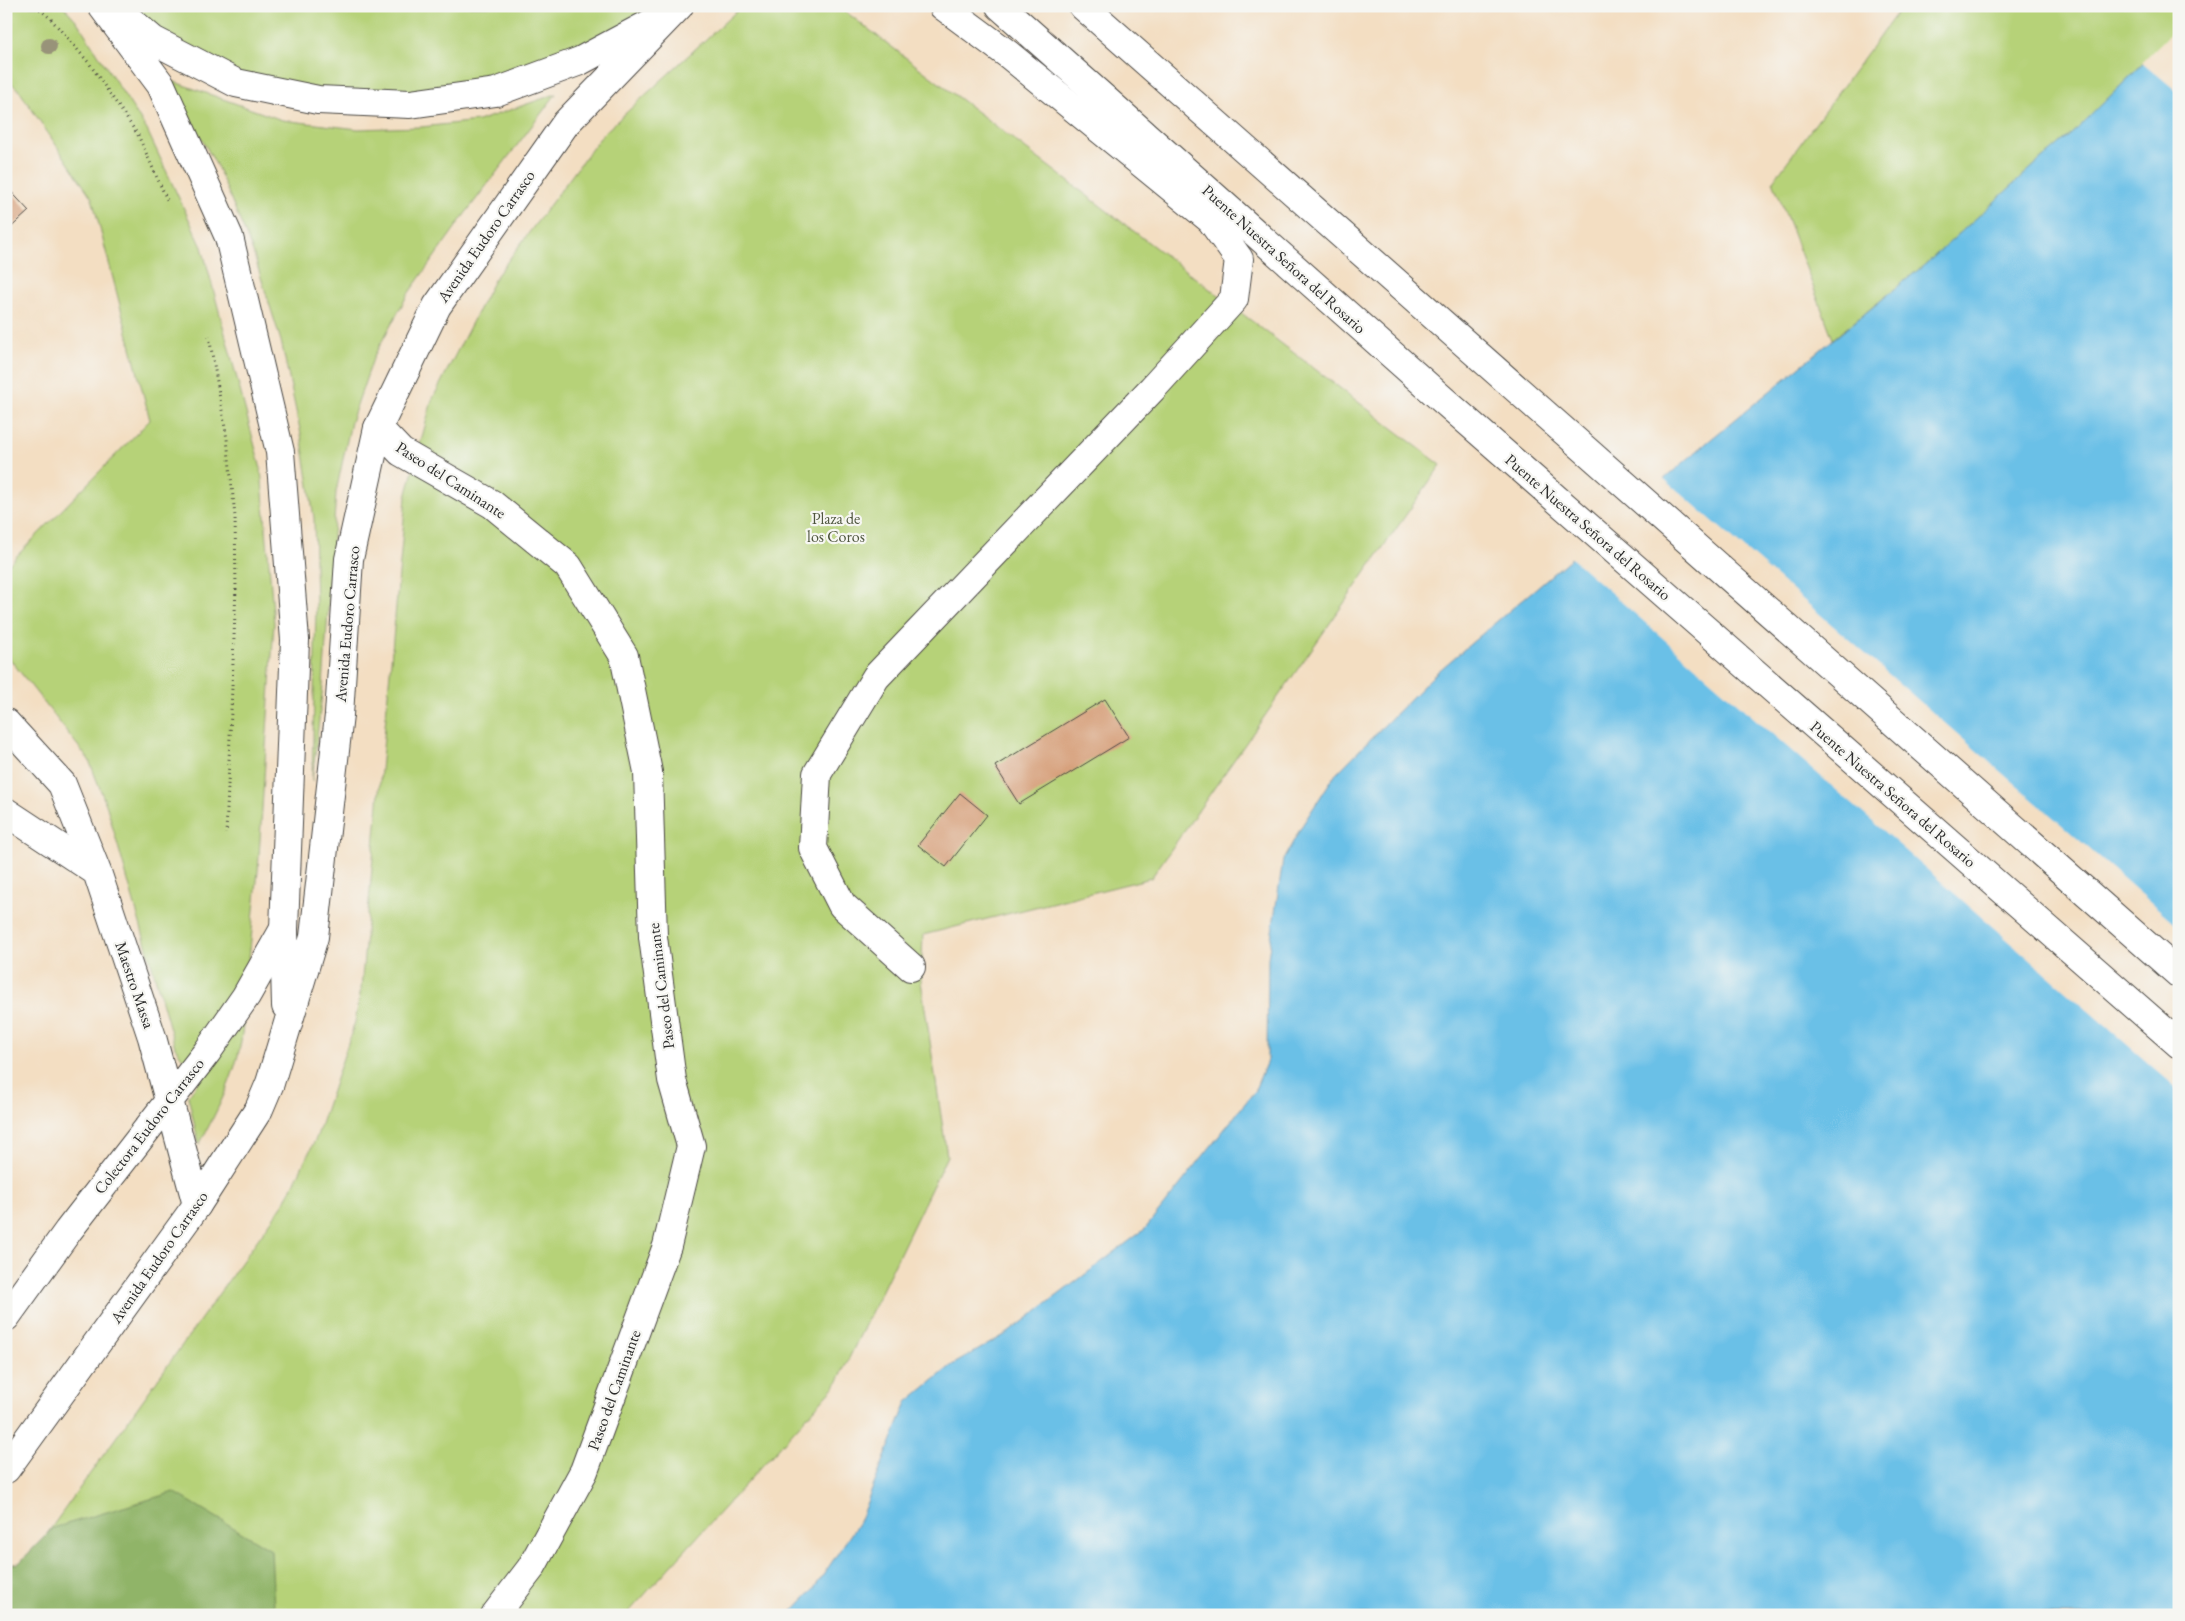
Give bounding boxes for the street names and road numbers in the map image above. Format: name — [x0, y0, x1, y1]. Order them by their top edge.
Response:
street label: Avenida Eudoro Carrasco — [432, 166, 540, 307]
street label: Puente Nuestra Señora del Rosario — [1198, 180, 1370, 338]
street label: Paseo del Caminante — [392, 437, 510, 523]
street label: Puente Nuestra Señora del Rosario — [1501, 449, 1675, 605]
street label: Avenida Eudoro Carrasco — [330, 545, 364, 704]
street label: Puente Nuestra Señora del Rosario — [1806, 716, 1980, 872]
street label: Paseo del Caminante — [643, 922, 679, 1050]
street label: Maestro Massa — [110, 939, 160, 1032]
street label: Colectora Eudoro Carrasco — [89, 1054, 209, 1198]
street label: Avenida Eudoro Carrasco — [105, 1187, 213, 1328]
street label: Paseo del Caminante — [582, 1327, 646, 1453]

